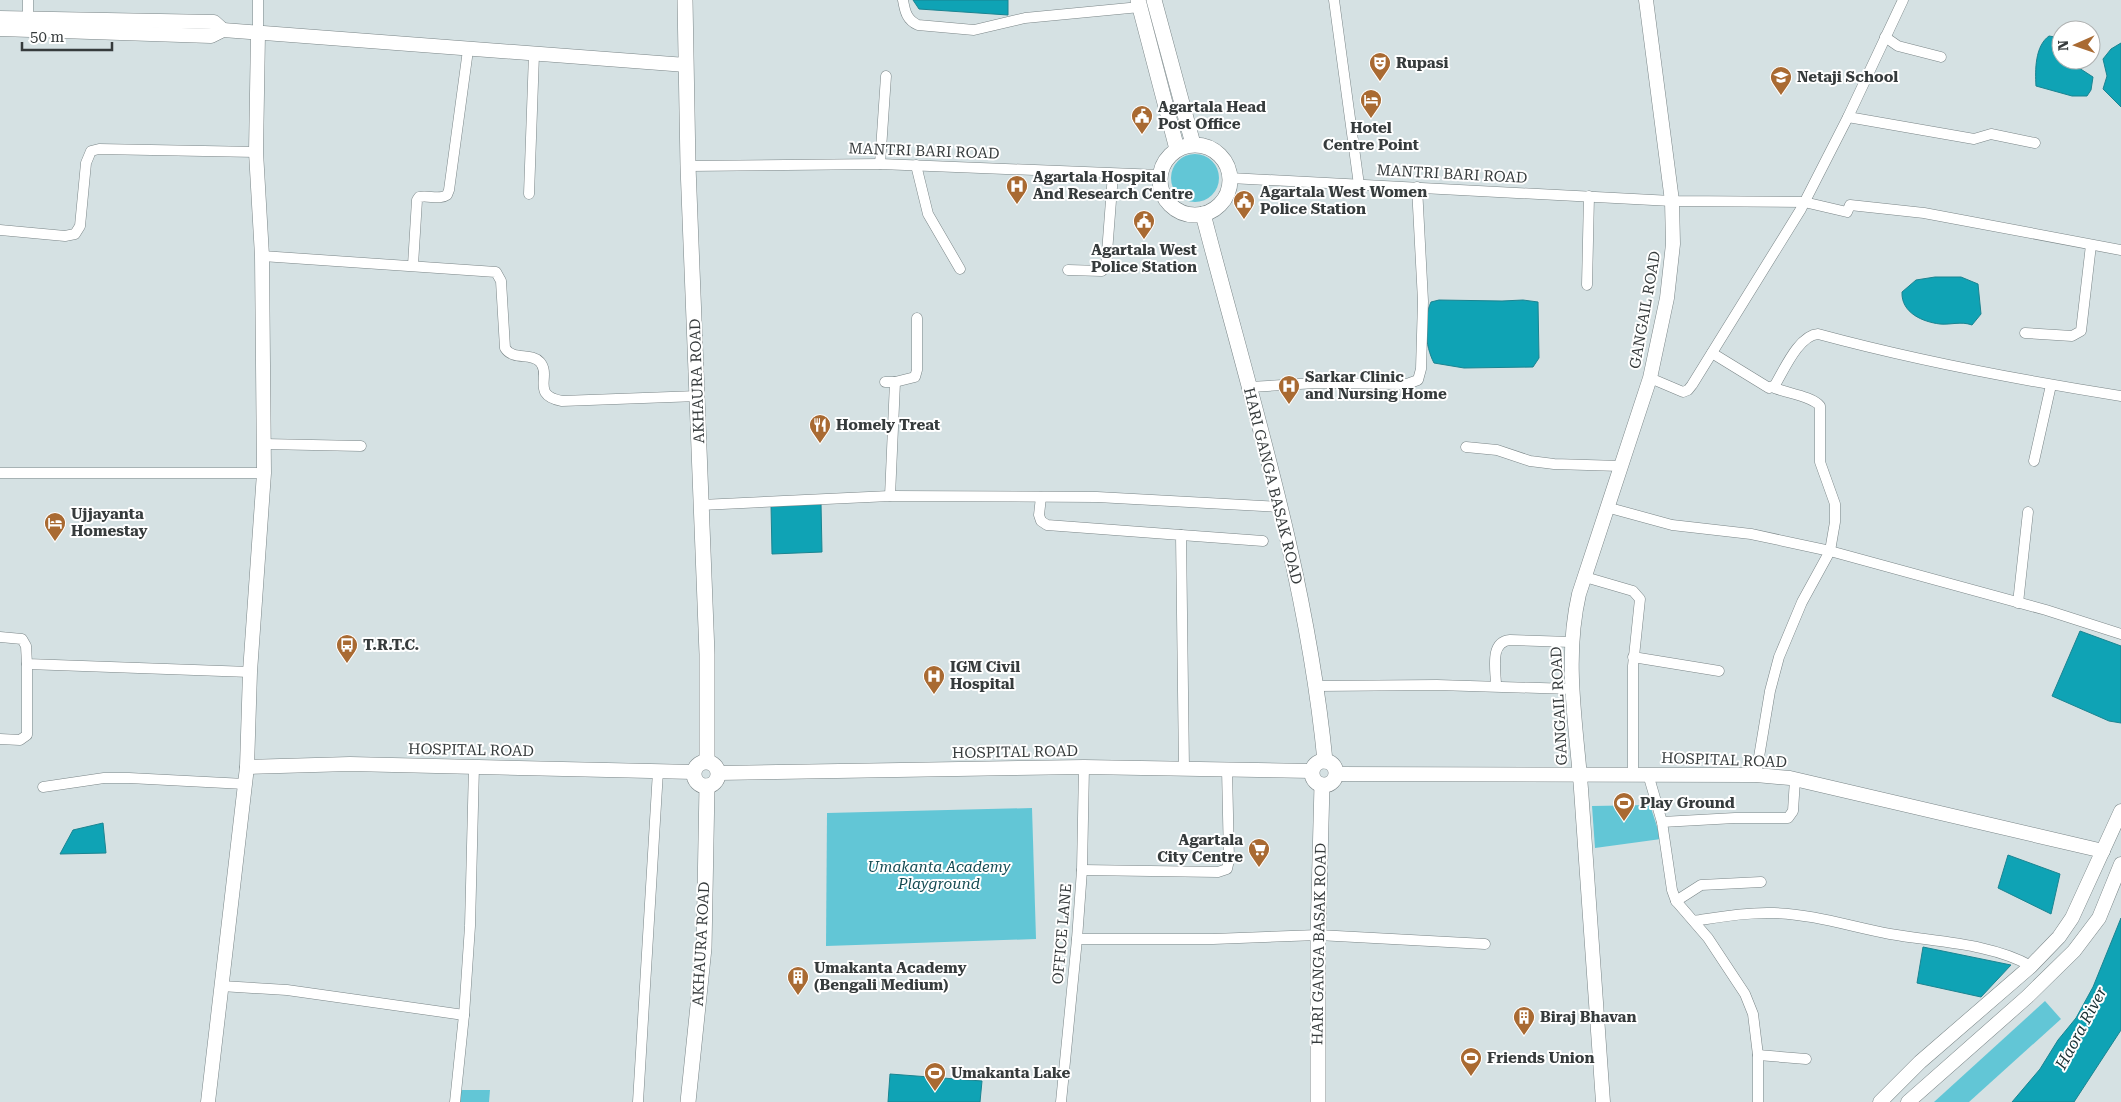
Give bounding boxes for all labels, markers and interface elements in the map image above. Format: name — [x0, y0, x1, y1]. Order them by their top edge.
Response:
scale bar — [22, 20, 112, 52]
north arrow — [2051, 20, 2101, 70]
text: 50 m — [30, 28, 65, 46]
text: N — [2055, 40, 2071, 51]
theatre icon: Rupasi — [1368, 51, 1392, 82]
place label: Rupasi — [1396, 54, 1448, 72]
school or university icon: Netaji School — [1769, 65, 1793, 96]
place label: Netaji School — [1797, 68, 1898, 86]
hotel icon: Hotel Centre Point — [1359, 88, 1383, 119]
place label: Agartala Head Post Office — [1158, 98, 1266, 133]
public building icon: Agartala Head Post Office — [1130, 104, 1154, 135]
place label: Hotel Centre Point — [1323, 119, 1419, 154]
street label: MANTRI BARI ROAD — [848, 139, 1000, 163]
street label: MANTRI BARI ROAD — [1376, 161, 1528, 187]
place label: Agartala Hospital And Research Centre — [1033, 168, 1193, 203]
hospital icon: Agartala Hospital And Research Centre — [1005, 174, 1029, 205]
place label: Agartala West Women Police Station — [1260, 183, 1427, 218]
public building icon: Agartala West Women Police Station — [1232, 189, 1256, 220]
public building icon: Agartala West Police Station — [1132, 209, 1156, 240]
place label: Agartala West Police Station — [1091, 241, 1197, 276]
street label: GANGAIL ROAD — [1626, 250, 1664, 370]
street label: AKHAURA ROAD — [686, 318, 708, 444]
place label: Sarkar Clinic and Nursing Home — [1305, 368, 1447, 403]
hospital icon: Sarkar Clinic and Nursing Home — [1277, 374, 1301, 405]
street label: HARI GANGA BASAK ROAD — [1240, 386, 1306, 586]
restaurant icon: Homely Treat — [808, 413, 832, 444]
place label: Homely Treat — [836, 416, 940, 434]
place label: Ujjayanta Homestay — [71, 505, 148, 540]
hotel icon: Ujjayanta Homestay — [43, 511, 67, 542]
bus stop icon: T.R.T.C. — [335, 633, 359, 664]
place label: T.R.T.C. — [363, 636, 419, 654]
street label: GANGAIL ROAD — [1547, 646, 1571, 766]
place label: IGM Civil Hospital — [950, 658, 1020, 693]
hospital icon: IGM Civil Hospital — [922, 664, 946, 695]
street label: HOSPITAL ROAD — [408, 740, 534, 760]
street label: HOSPITAL ROAD — [952, 742, 1078, 762]
street label: HOSPITAL ROAD — [1661, 749, 1787, 771]
sports icon: Play Ground — [1612, 791, 1636, 822]
place label: Play Ground — [1640, 794, 1735, 812]
place label: Agartala City Centre — [1157, 831, 1243, 866]
supermarket icon: Agartala City Centre — [1247, 837, 1271, 868]
street label: HARI GANGA BASAK ROAD — [1308, 843, 1330, 1045]
park label: Umakanta Academy Playground — [868, 858, 1011, 893]
street label: AKHAURA ROAD — [689, 881, 713, 1007]
street label: OFFICE LANE — [1049, 883, 1075, 985]
place label: Umakanta Academy (Bengali Medium) — [814, 959, 967, 994]
building icon: Umakanta Academy (Bengali Medium) — [786, 965, 810, 996]
water label: Haora River — [2051, 983, 2111, 1073]
building icon: Biraj Bhavan — [1512, 1005, 1536, 1036]
place label: Biraj Bhavan — [1540, 1008, 1636, 1026]
sports icon: Friends Union — [1459, 1046, 1483, 1077]
place label: Friends Union — [1487, 1049, 1595, 1067]
sports icon: Umakanta Lake — [923, 1061, 947, 1092]
place label: Umakanta Lake — [951, 1064, 1071, 1082]

